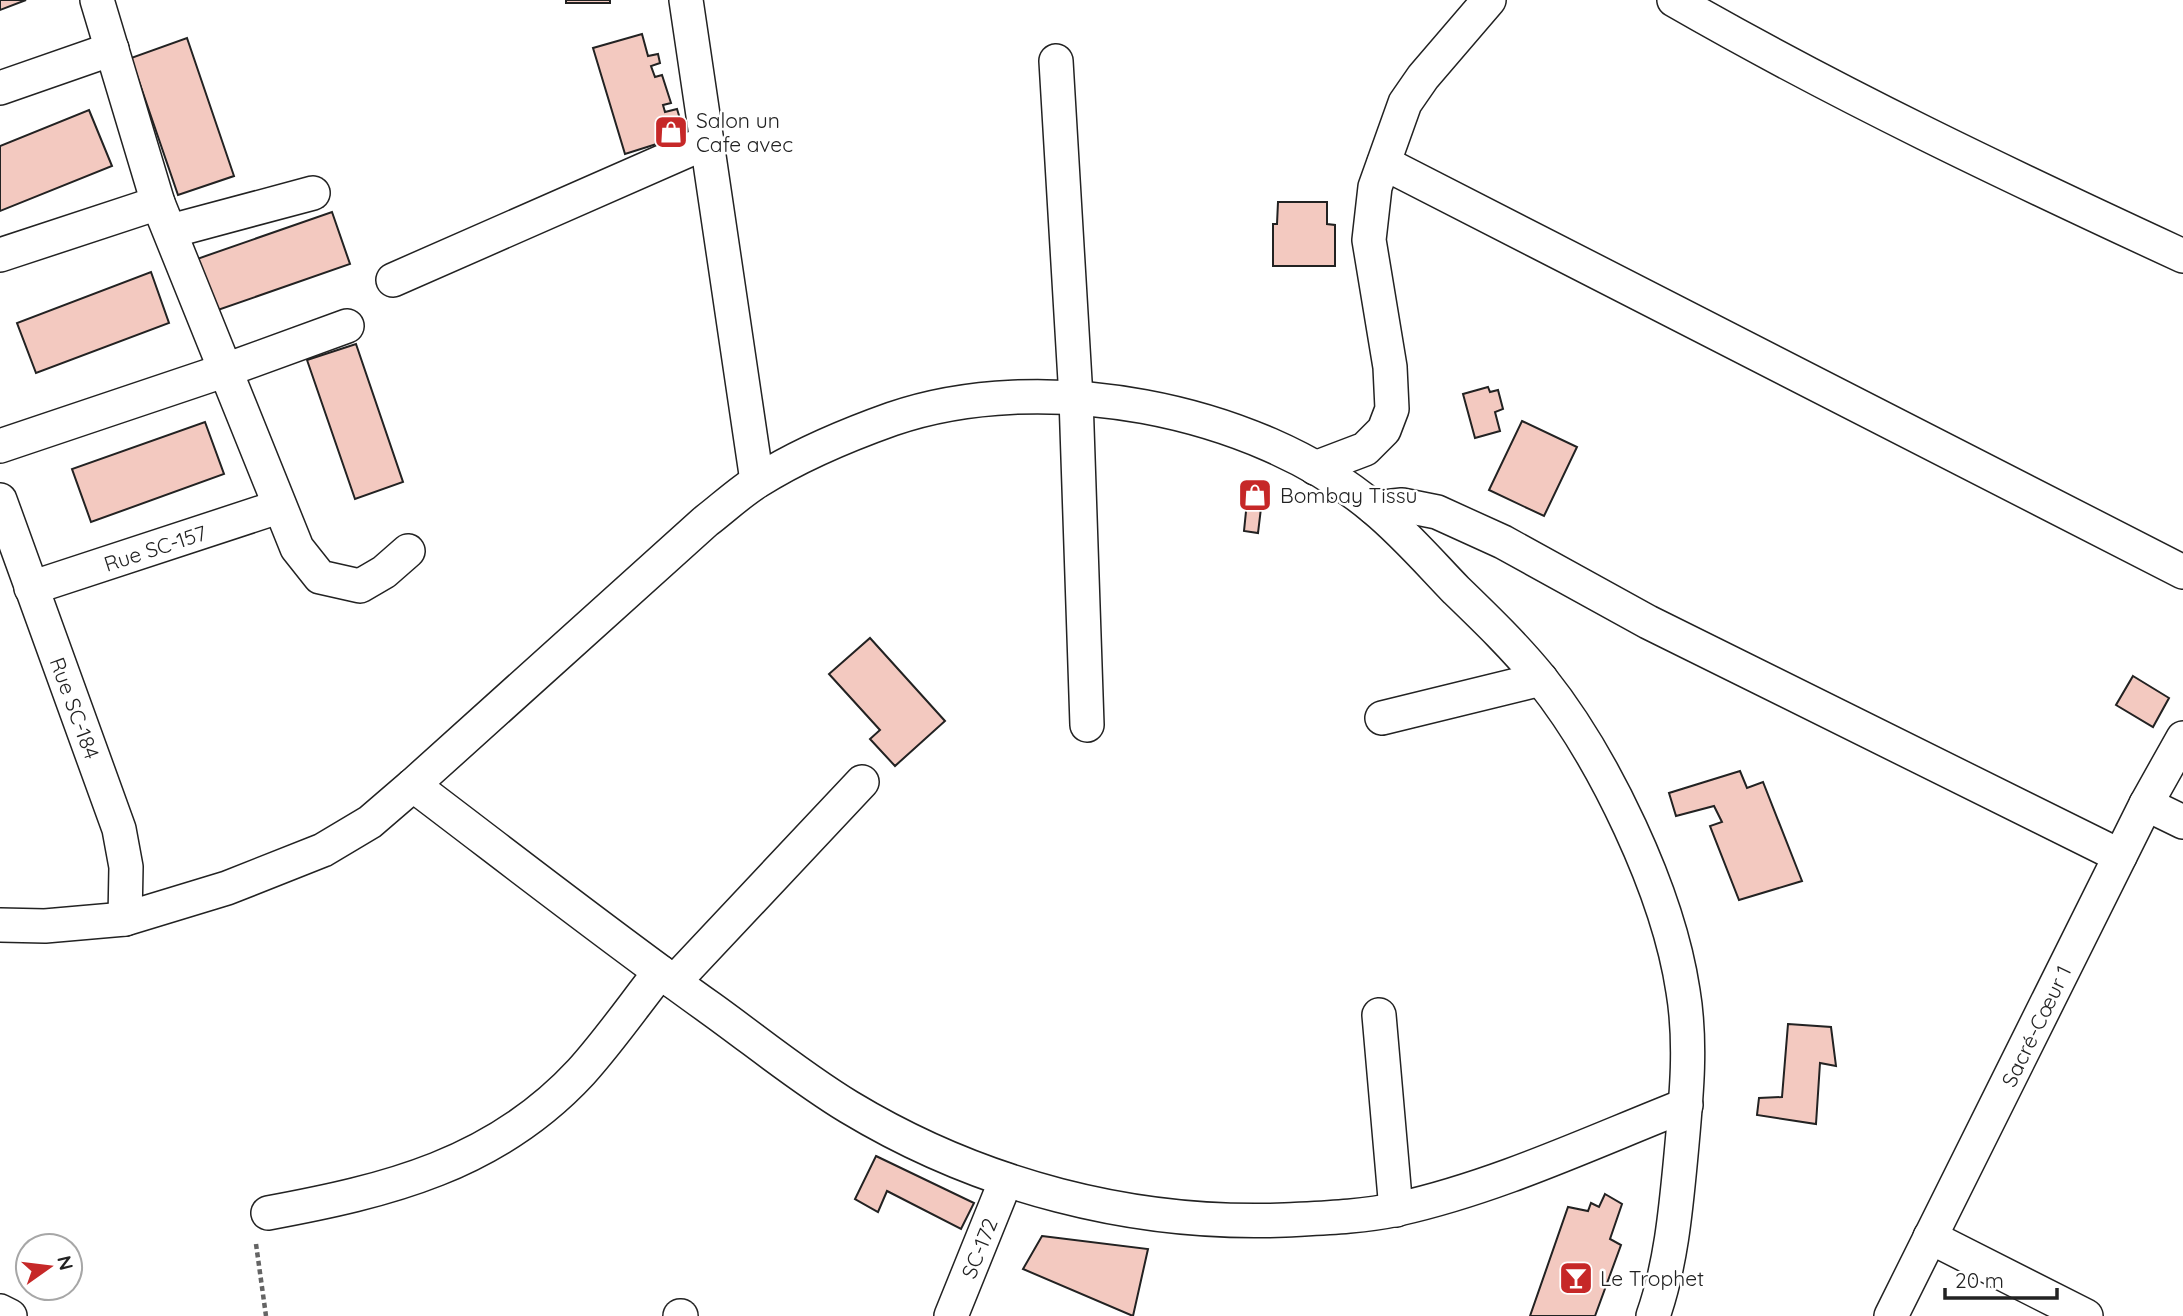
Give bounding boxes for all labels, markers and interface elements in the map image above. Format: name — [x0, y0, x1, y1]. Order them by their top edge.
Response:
place label: Salon un Cafe avec — [696, 107, 793, 157]
shop icon: Salon un Cafe avec — [652, 113, 690, 151]
shop icon: Bombay Tissu — [1236, 476, 1274, 514]
place label: Bombay Tissu — [1280, 482, 1417, 508]
street label: Rue SC-157 — [101, 519, 210, 577]
street label: Rue SC-184 — [45, 654, 105, 762]
street label: Sacré-Cœur 1 — [1995, 961, 2077, 1091]
street label: SC-172 — [955, 1214, 1003, 1282]
north arrow — [14, 1232, 84, 1302]
text: N — [52, 1253, 79, 1273]
scale bar — [1945, 1256, 2057, 1300]
bar icon: Le Trophet — [1557, 1259, 1595, 1297]
place label: Le Trophet — [1600, 1265, 1704, 1291]
text: 20 m — [1955, 1267, 2004, 1293]

